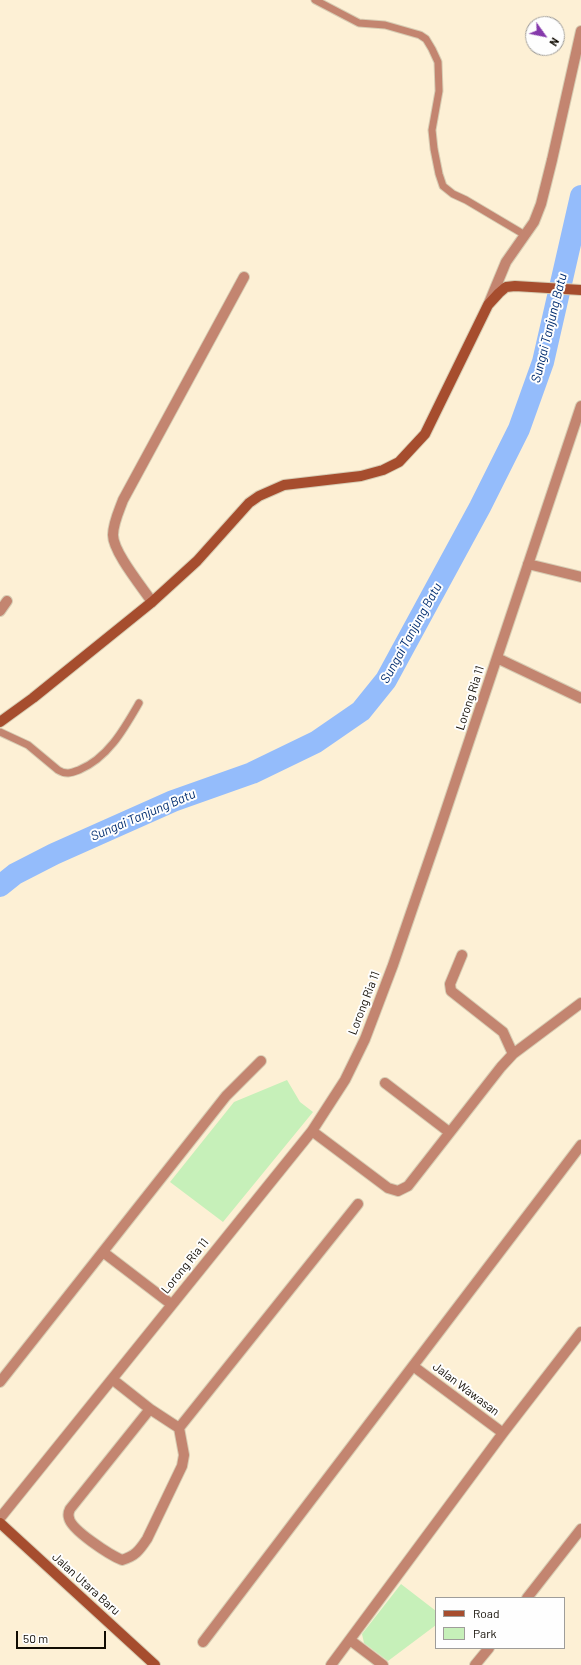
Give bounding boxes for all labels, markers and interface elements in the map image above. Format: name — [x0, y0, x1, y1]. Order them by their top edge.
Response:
north arrow — [525, 16, 565, 56]
text: N — [547, 36, 562, 49]
water label: Sungai Tanjung Batu — [528, 272, 570, 384]
water label: Sungai Tanjung Batu — [377, 580, 445, 686]
street label: Lorong Ria 11 — [453, 664, 487, 732]
water label: Sungai Tanjung Batu — [88, 786, 198, 844]
street label: Lorong Ria 11 — [345, 969, 383, 1037]
street label: Lorong Ria 11 — [158, 1235, 212, 1297]
street label: Jalan Wawasan — [430, 1359, 502, 1419]
street label: Jalan Utara Baru — [49, 1550, 123, 1618]
legend — [435, 1597, 565, 1649]
text: Road — [473, 1606, 500, 1620]
scale bar — [18, 1623, 108, 1649]
text: Park — [473, 1626, 497, 1640]
text: 50 m — [23, 1631, 48, 1645]

